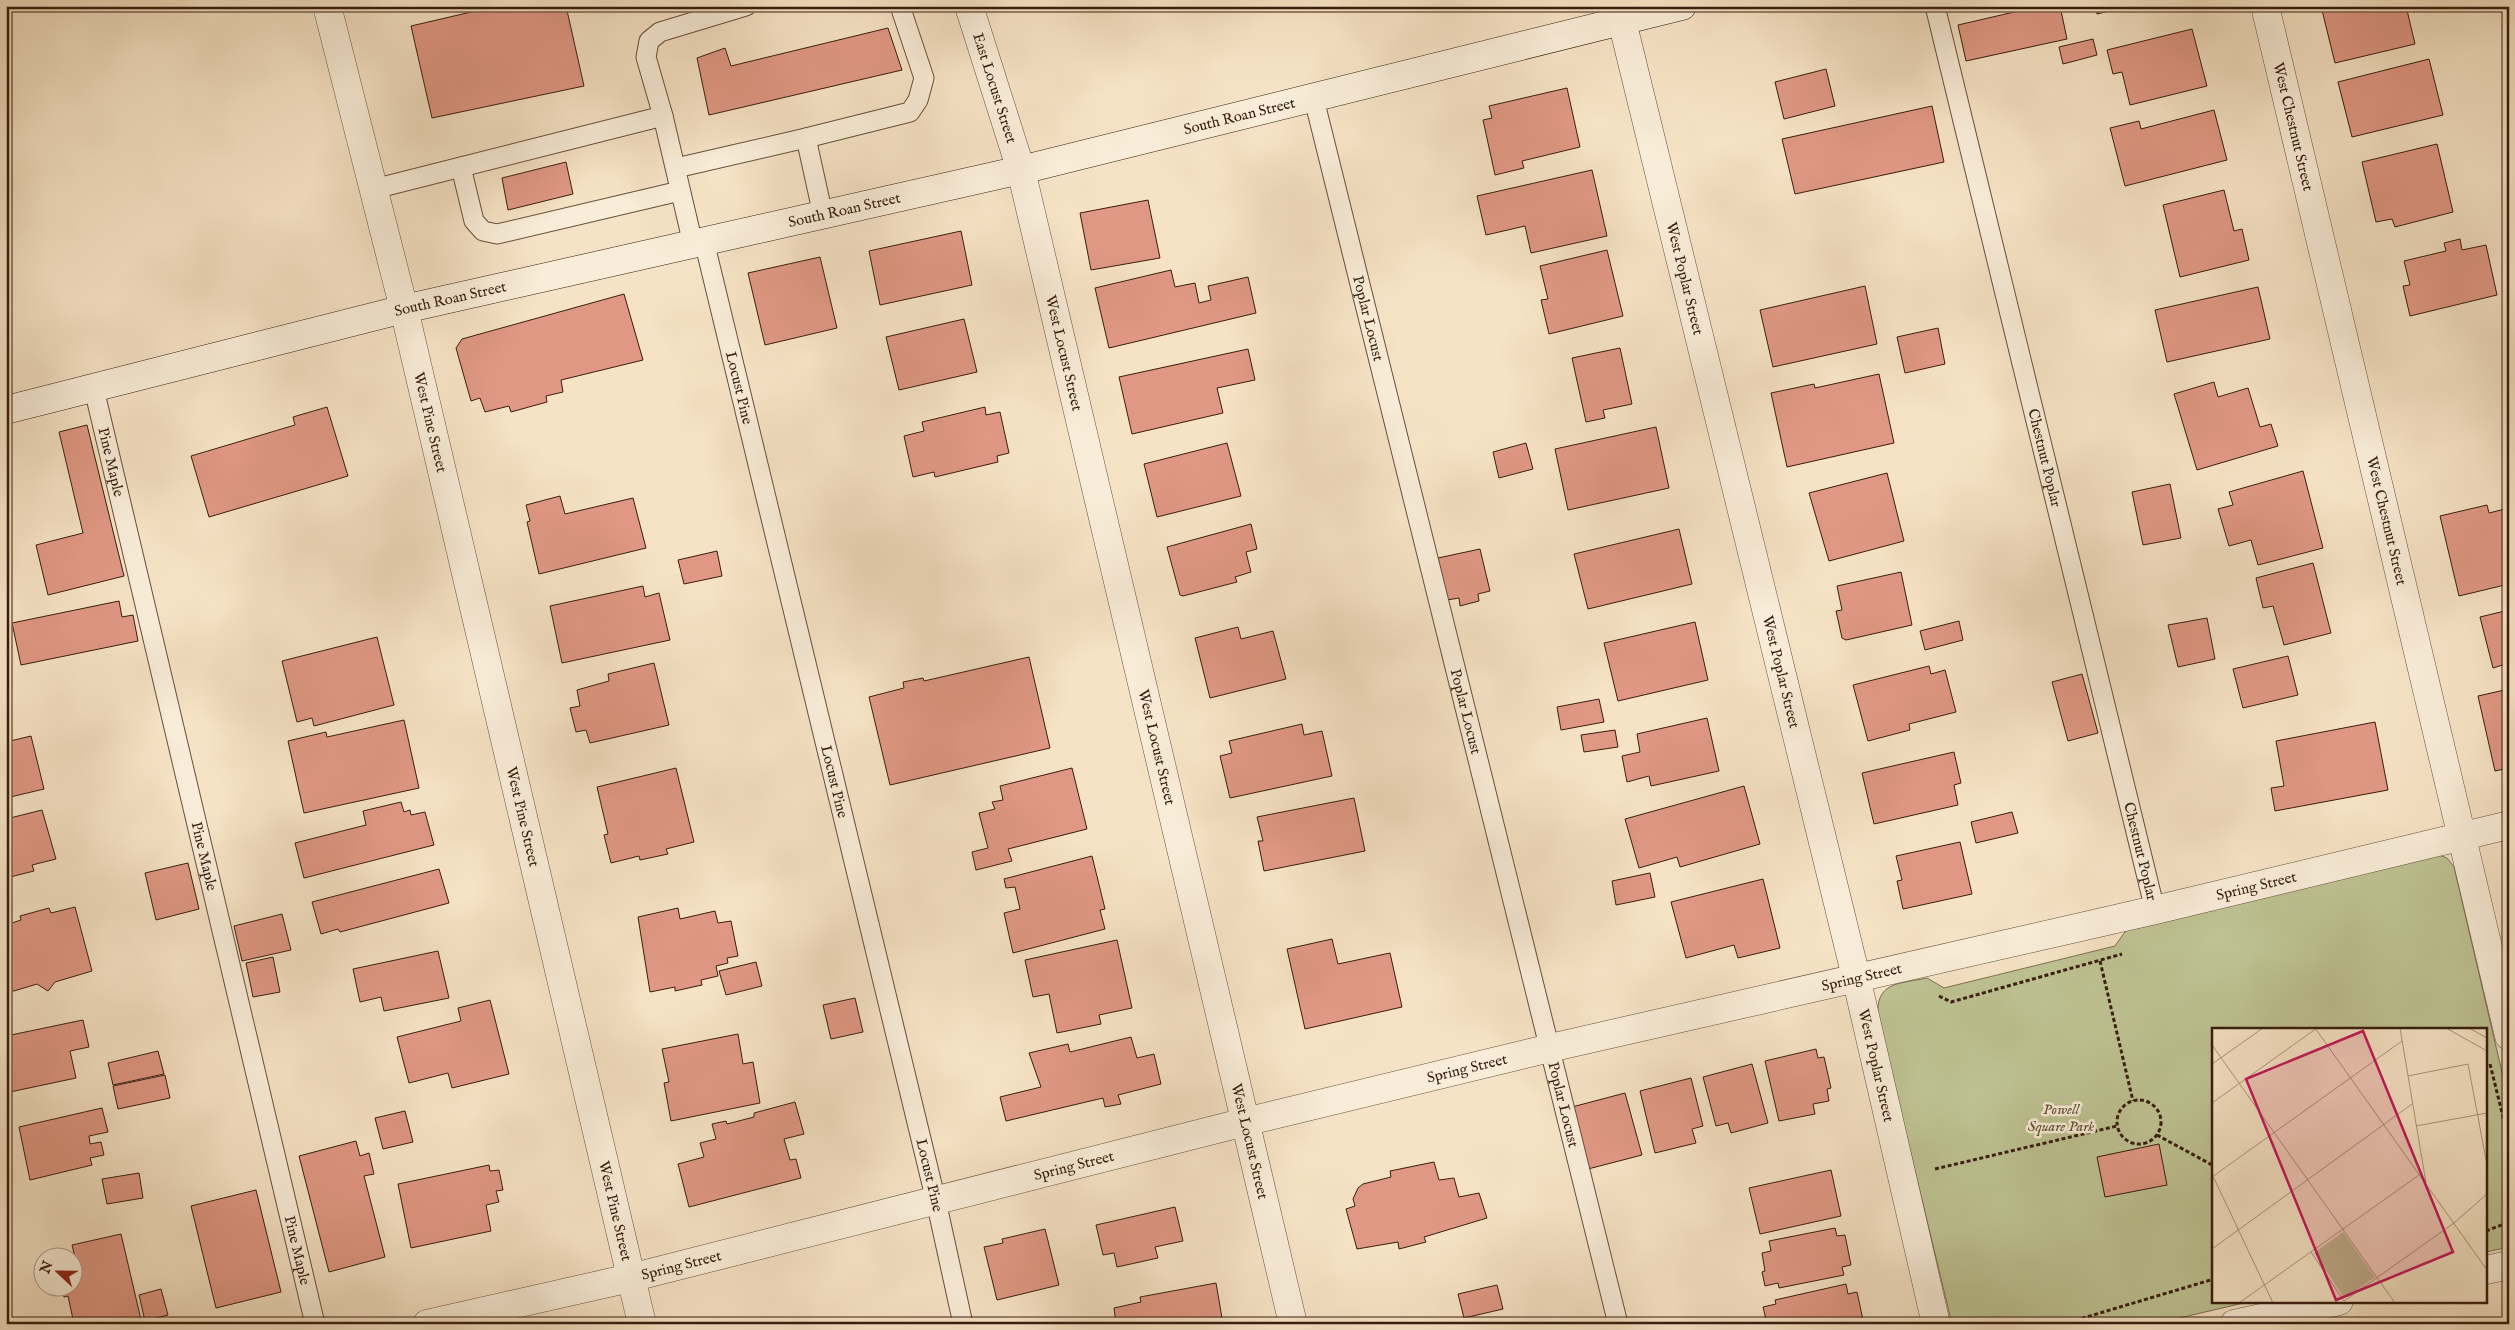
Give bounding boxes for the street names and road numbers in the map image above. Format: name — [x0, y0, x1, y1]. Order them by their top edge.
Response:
street label: East Locust Street — [968, 31, 1021, 146]
street label: West Chestnut Street — [2269, 61, 2318, 193]
street label: South Roan Street — [1182, 93, 1297, 139]
street label: South Roan Street — [787, 188, 902, 232]
street label: West Poplar Street — [1662, 220, 1707, 337]
street label: Poplar Locust — [1348, 274, 1388, 363]
street label: South Roan Street — [392, 277, 508, 321]
street label: West Locust Street — [1041, 293, 1086, 413]
street label: Locust Pine — [721, 349, 757, 426]
street label: West Pine Street — [409, 370, 451, 474]
street label: Chestnut Poplar — [2023, 407, 2066, 510]
street label: Pine Maple — [93, 426, 128, 499]
street label: West Chestnut Street — [2362, 455, 2411, 587]
street label: West Poplar Street — [1758, 614, 1804, 730]
street label: Poplar Locust — [1446, 667, 1485, 756]
street label: West Locust Street — [1134, 687, 1179, 807]
street label: Locust Pine — [816, 743, 852, 820]
street label: West Pine Street — [502, 765, 543, 869]
street label: Chestnut Poplar — [2119, 800, 2161, 903]
street label: Pine Maple — [187, 820, 221, 893]
street label: Spring Street — [2214, 867, 2298, 905]
street label: Spring Street — [1820, 959, 1904, 996]
street label: West Poplar Street — [1854, 1007, 1898, 1124]
street label: Spring Street — [1425, 1050, 1509, 1088]
street label: Poplar Locust — [1543, 1060, 1583, 1149]
street label: West Locust Street — [1227, 1082, 1272, 1201]
street label: Locust Pine — [911, 1137, 947, 1214]
street label: Spring Street — [1032, 1147, 1116, 1185]
street label: West Pine Street — [594, 1159, 636, 1263]
street label: Pine Maple — [280, 1214, 314, 1287]
street label: Spring Street — [639, 1246, 723, 1285]

